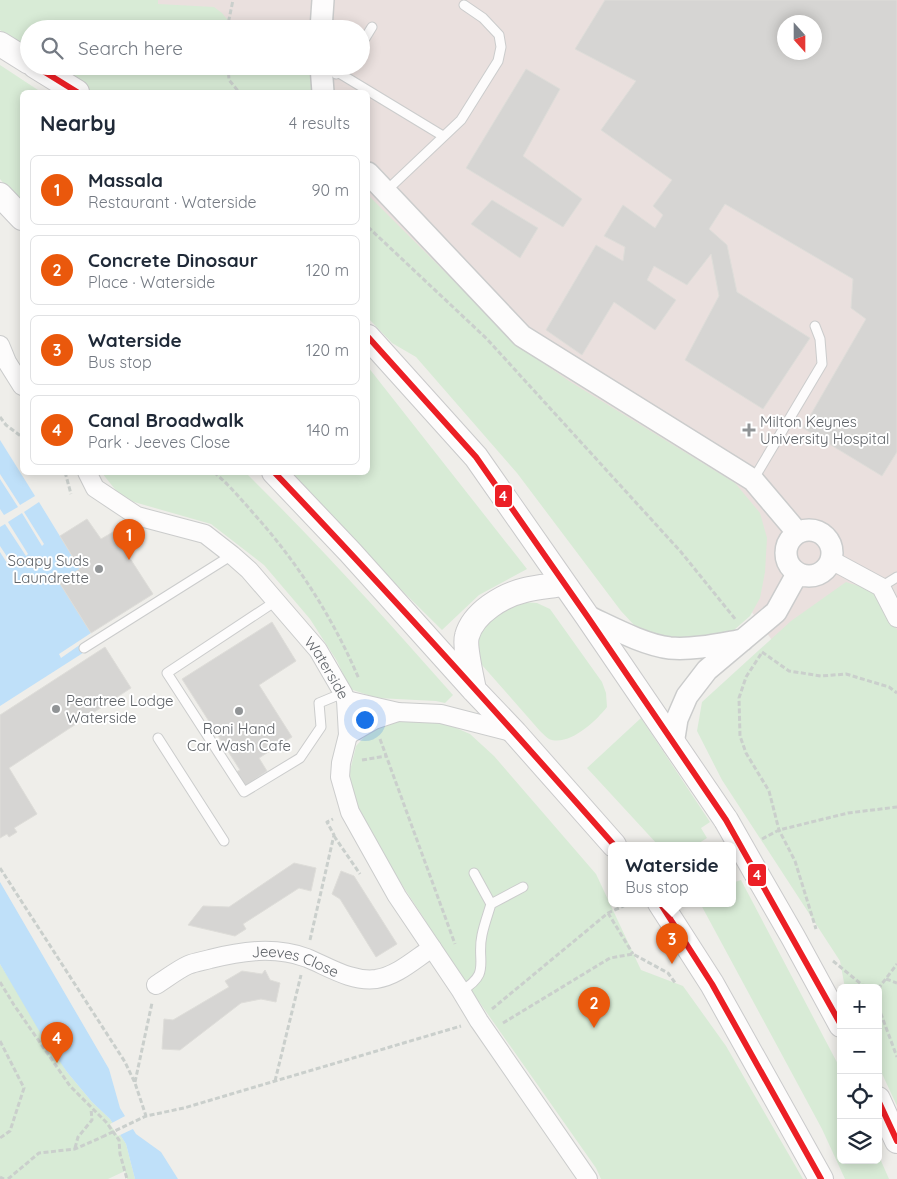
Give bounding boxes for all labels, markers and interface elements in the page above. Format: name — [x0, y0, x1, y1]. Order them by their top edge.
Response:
north arrow — [777, 15, 822, 60]
search box — [20, 20, 370, 75]
icon: search — [38, 34, 66, 62]
text: Search here — [78, 36, 183, 60]
text: Nearby — [40, 110, 116, 136]
text: 4 results — [289, 113, 350, 133]
text: Massala — [88, 168, 163, 192]
text: 1 — [54, 180, 60, 200]
text: 90 m — [312, 180, 349, 200]
text: Restaurant · Waterside — [88, 192, 257, 212]
text: Concrete Dinosaur — [88, 248, 258, 272]
text: 2 — [52, 260, 62, 280]
text: 120 m — [306, 260, 349, 280]
text: Place · Waterside — [88, 272, 215, 292]
text: Waterside — [88, 328, 182, 352]
text: 3 — [53, 340, 61, 360]
text: 120 m — [306, 340, 349, 360]
text: Bus stop — [88, 352, 152, 372]
text: Canal Broadwalk — [88, 408, 244, 432]
place label: Milton Keynes University Hospital — [760, 412, 889, 448]
text: 4 — [52, 420, 62, 440]
text: 140 m — [306, 420, 349, 440]
marker: Milton Keynes University Hospital — [742, 423, 756, 437]
text: Park · Jeeves Close — [88, 432, 230, 452]
line badge: 4 — [494, 484, 513, 508]
text: 4 — [499, 487, 507, 505]
pin: 1 — [113, 519, 145, 560]
place label: Soapy Suds Laundrette — [8, 551, 89, 587]
marker: Soapy Suds Laundrette — [93, 563, 105, 575]
street label: Waterside — [301, 632, 354, 702]
place label: Peartree Lodge Waterside — [66, 691, 173, 727]
marker: Peartree Lodge Waterside — [50, 703, 62, 715]
marker: Roni Hand Car Wash Cafe — [233, 705, 245, 717]
your location — [352, 707, 378, 733]
place label: Roni Hand Car Wash Cafe — [187, 719, 291, 755]
popup — [608, 842, 736, 907]
text: Waterside — [625, 853, 719, 877]
line badge: 4 — [747, 863, 767, 887]
text: 4 — [753, 866, 761, 884]
text: Bus stop — [625, 877, 689, 897]
pin: 3 — [656, 923, 688, 964]
street label: Jeeves Close — [251, 941, 342, 981]
map controls — [837, 984, 882, 1164]
button: + — [837, 984, 882, 1029]
pin: 2 — [578, 987, 610, 1028]
pin: 4 — [41, 1022, 73, 1063]
button: − — [837, 1029, 882, 1074]
button: locate — [837, 1074, 882, 1119]
button: layers — [837, 1119, 882, 1164]

